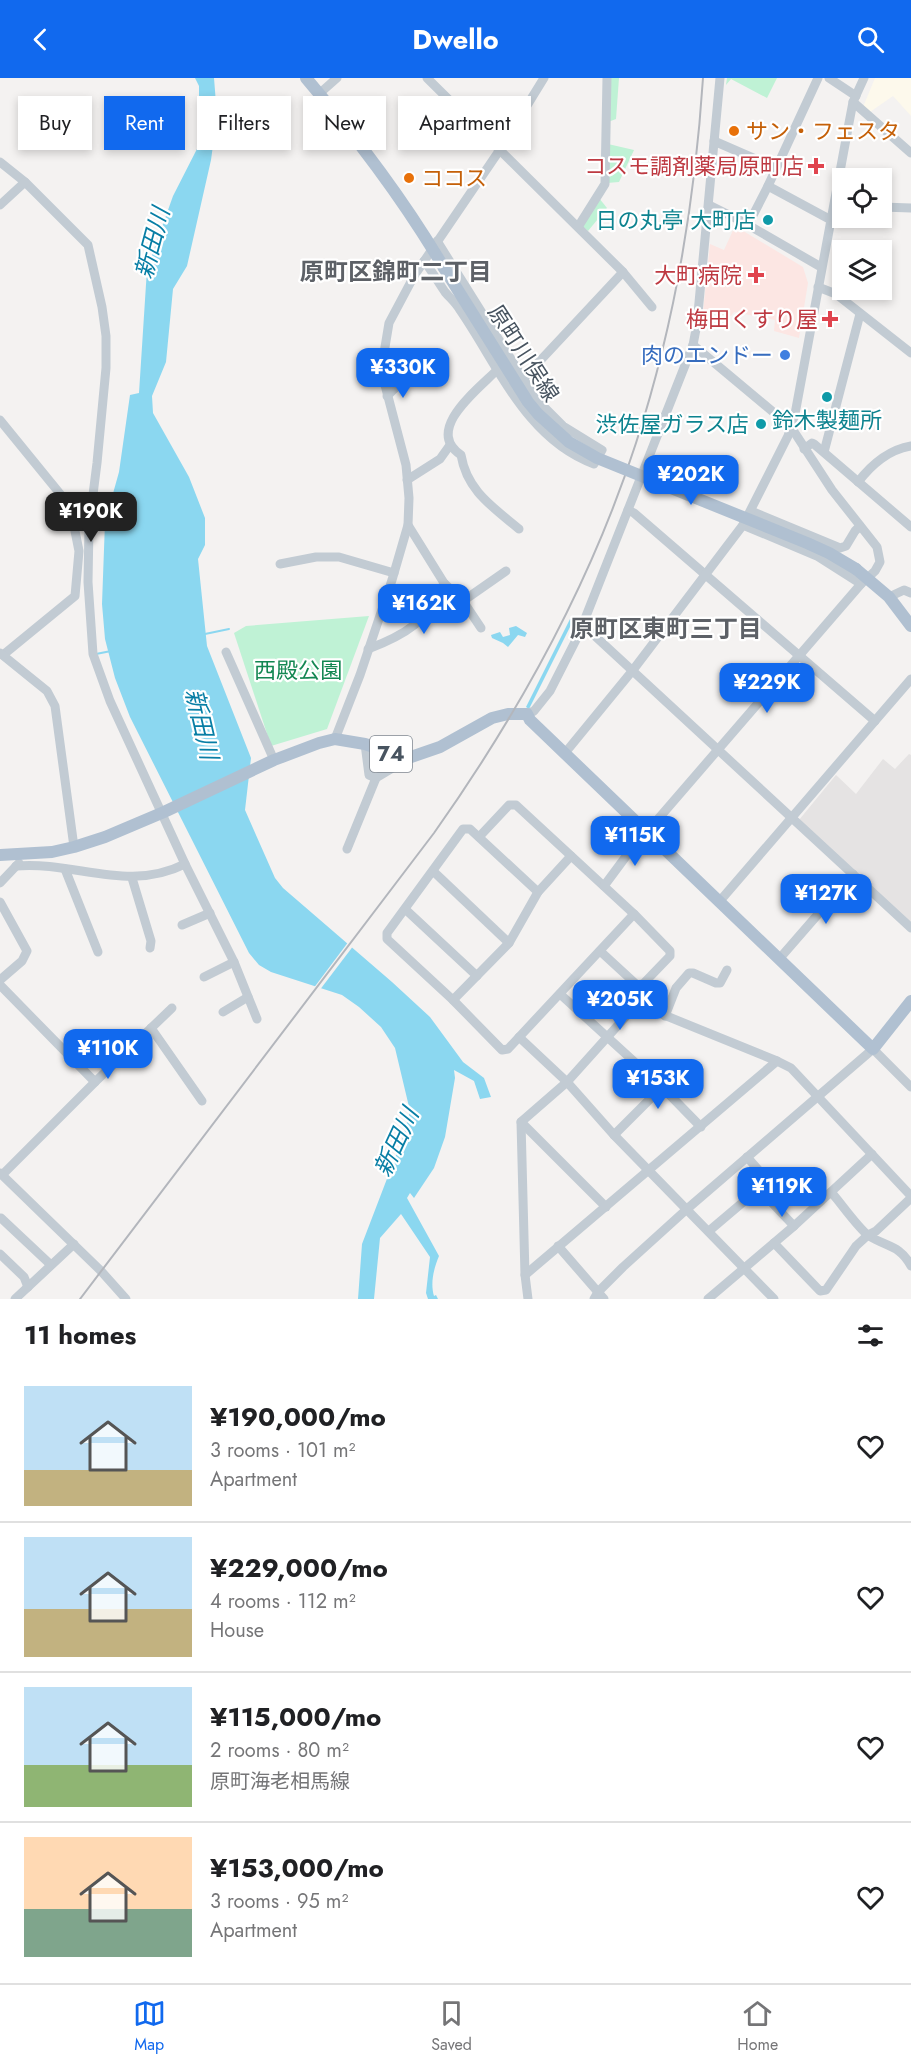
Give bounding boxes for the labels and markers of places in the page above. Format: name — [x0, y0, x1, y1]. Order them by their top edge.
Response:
place label: サン・フェスタ — [746, 115, 900, 147]
marker: サン・フェスタ — [727, 124, 741, 138]
place label: コスモ調剤薬局原町店 — [584, 150, 804, 182]
marker: コスモ調剤薬局原町店 — [809, 159, 823, 173]
place label: ココス — [421, 162, 487, 194]
marker: ココス — [402, 171, 416, 185]
place label: 日の丸亭 大町店 — [595, 204, 756, 236]
marker: 日の丸亭 大町店 — [761, 213, 775, 227]
place label: 大町病院 — [654, 259, 742, 291]
marker: 大町病院 — [747, 266, 765, 284]
place label: 梅田くすり屋 — [686, 303, 818, 335]
marker: 梅田くすり屋 — [823, 312, 837, 326]
place label: 肉のエンドー — [641, 339, 773, 371]
pin: ¥330K — [361, 348, 445, 399]
marker: 肉のエンドー — [778, 348, 792, 362]
marker: 鈴木製麺所 — [820, 390, 834, 404]
place label: 鈴木製麺所 — [772, 404, 882, 436]
place label: 渋佐屋ガラス店 — [595, 408, 749, 440]
marker: 渋佐屋ガラス店 — [754, 417, 768, 431]
pin: ¥202K — [649, 455, 733, 506]
pin: ¥190K — [49, 492, 133, 543]
pin: ¥162K — [382, 584, 466, 635]
pin: ¥229K — [725, 663, 809, 714]
pin: ¥115K — [593, 816, 677, 867]
pin: ¥127K — [784, 874, 868, 925]
pin: ¥205K — [578, 980, 662, 1031]
pin: ¥110K — [66, 1029, 150, 1080]
pin: ¥153K — [616, 1059, 700, 1110]
pin: ¥119K — [740, 1167, 824, 1218]

